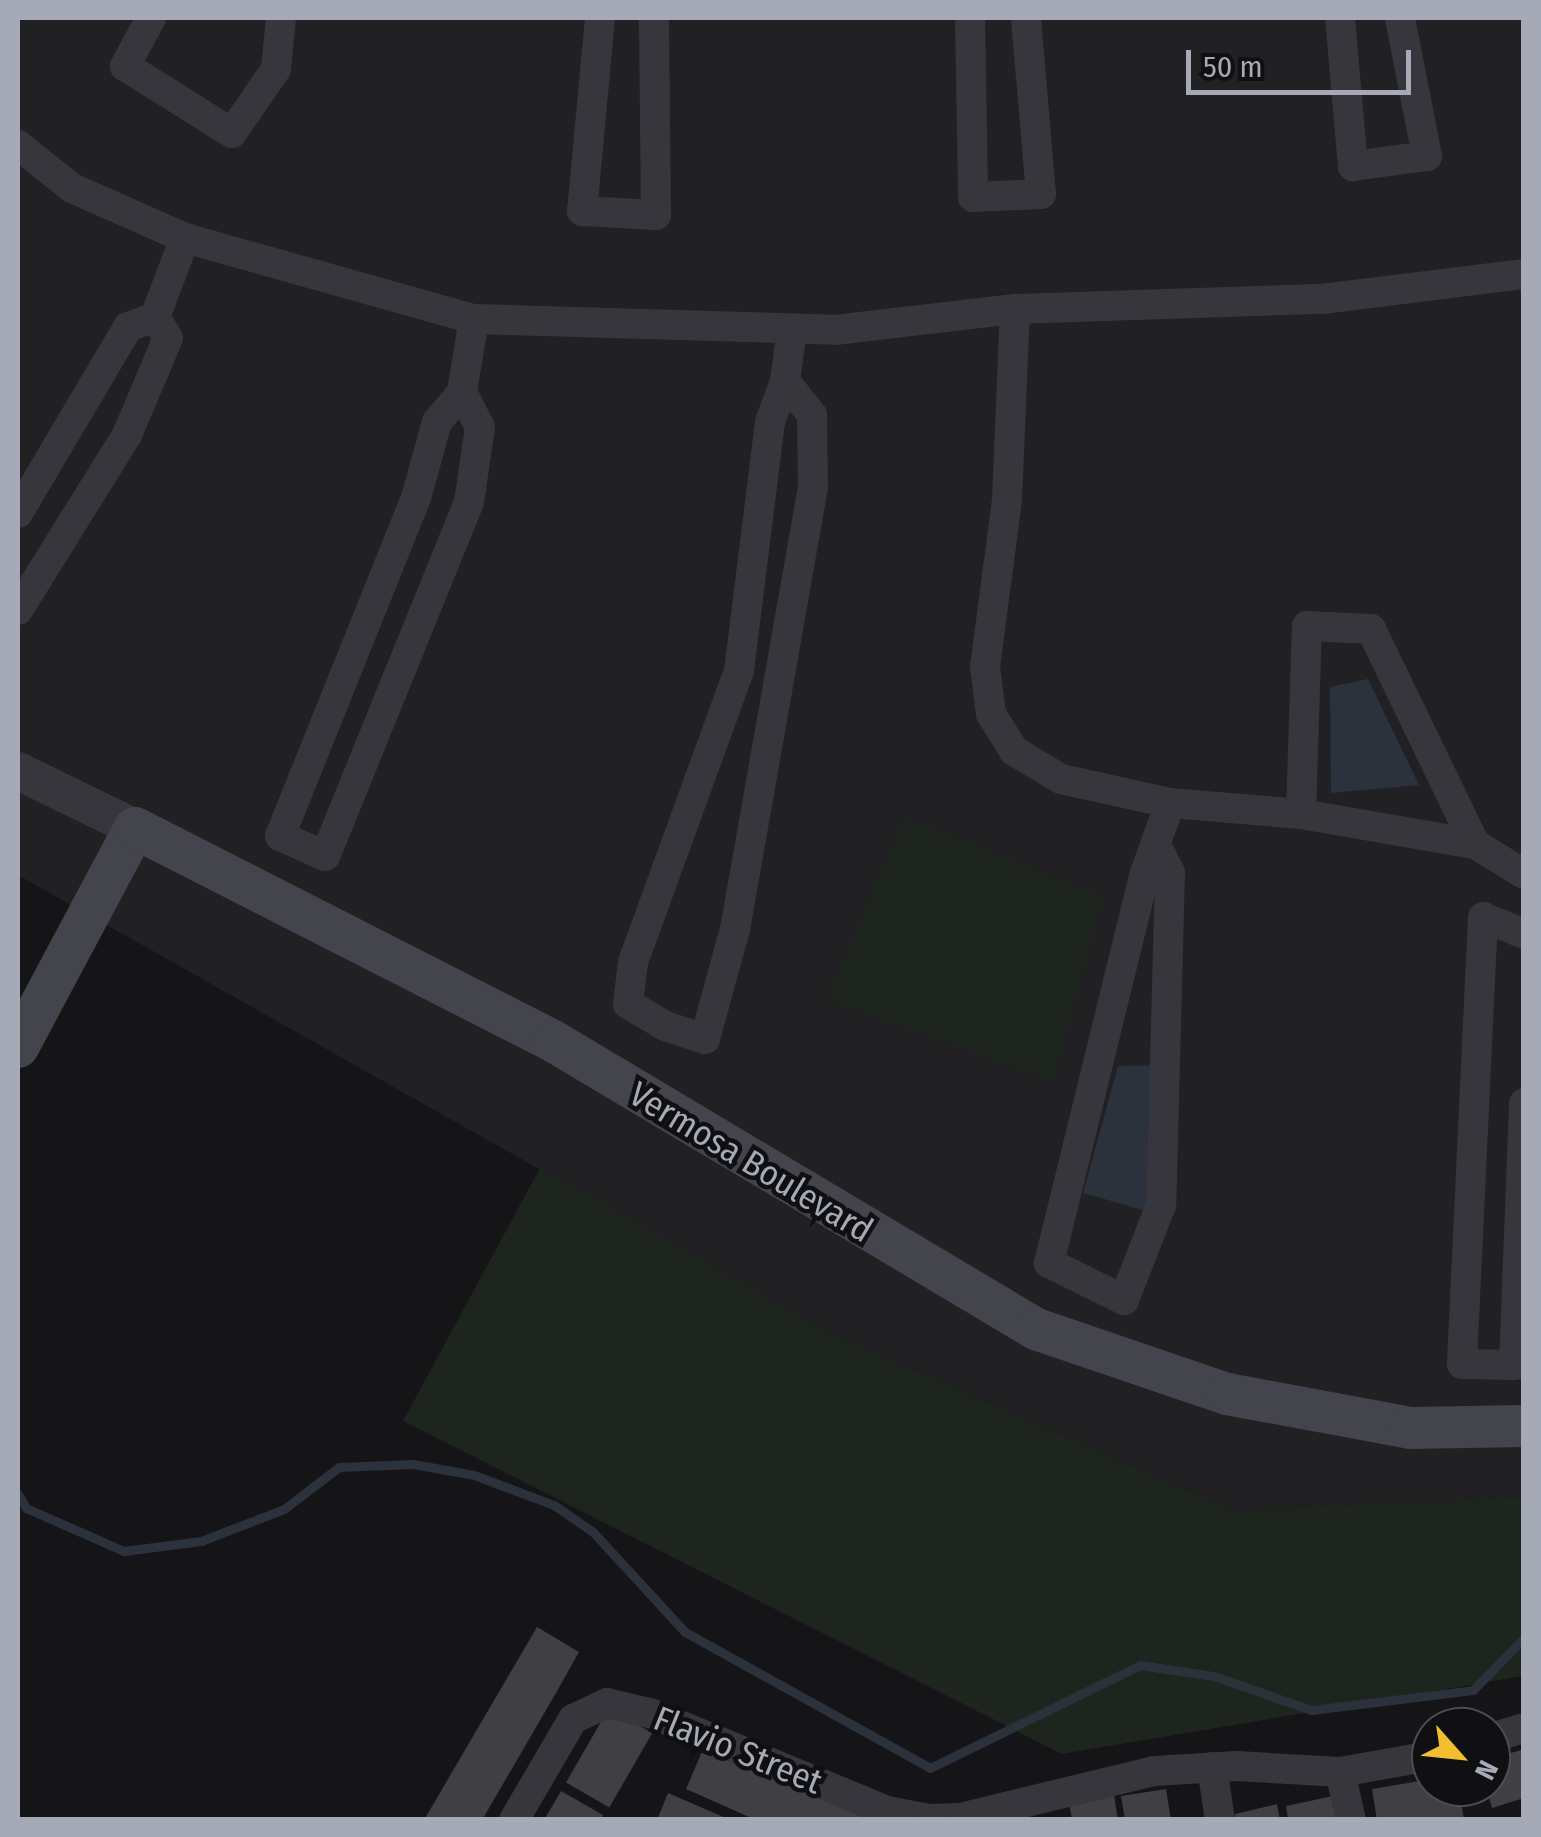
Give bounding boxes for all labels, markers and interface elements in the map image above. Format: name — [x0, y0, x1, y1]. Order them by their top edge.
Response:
scale bar — [1191, 30, 1416, 92]
text: 50 m — [1203, 49, 1263, 85]
street label: Vermosa Boulevard — [622, 1073, 880, 1251]
street label: Flavio Street — [648, 1697, 828, 1803]
north arrow — [1411, 1707, 1511, 1807]
text: N — [1468, 1755, 1505, 1785]

